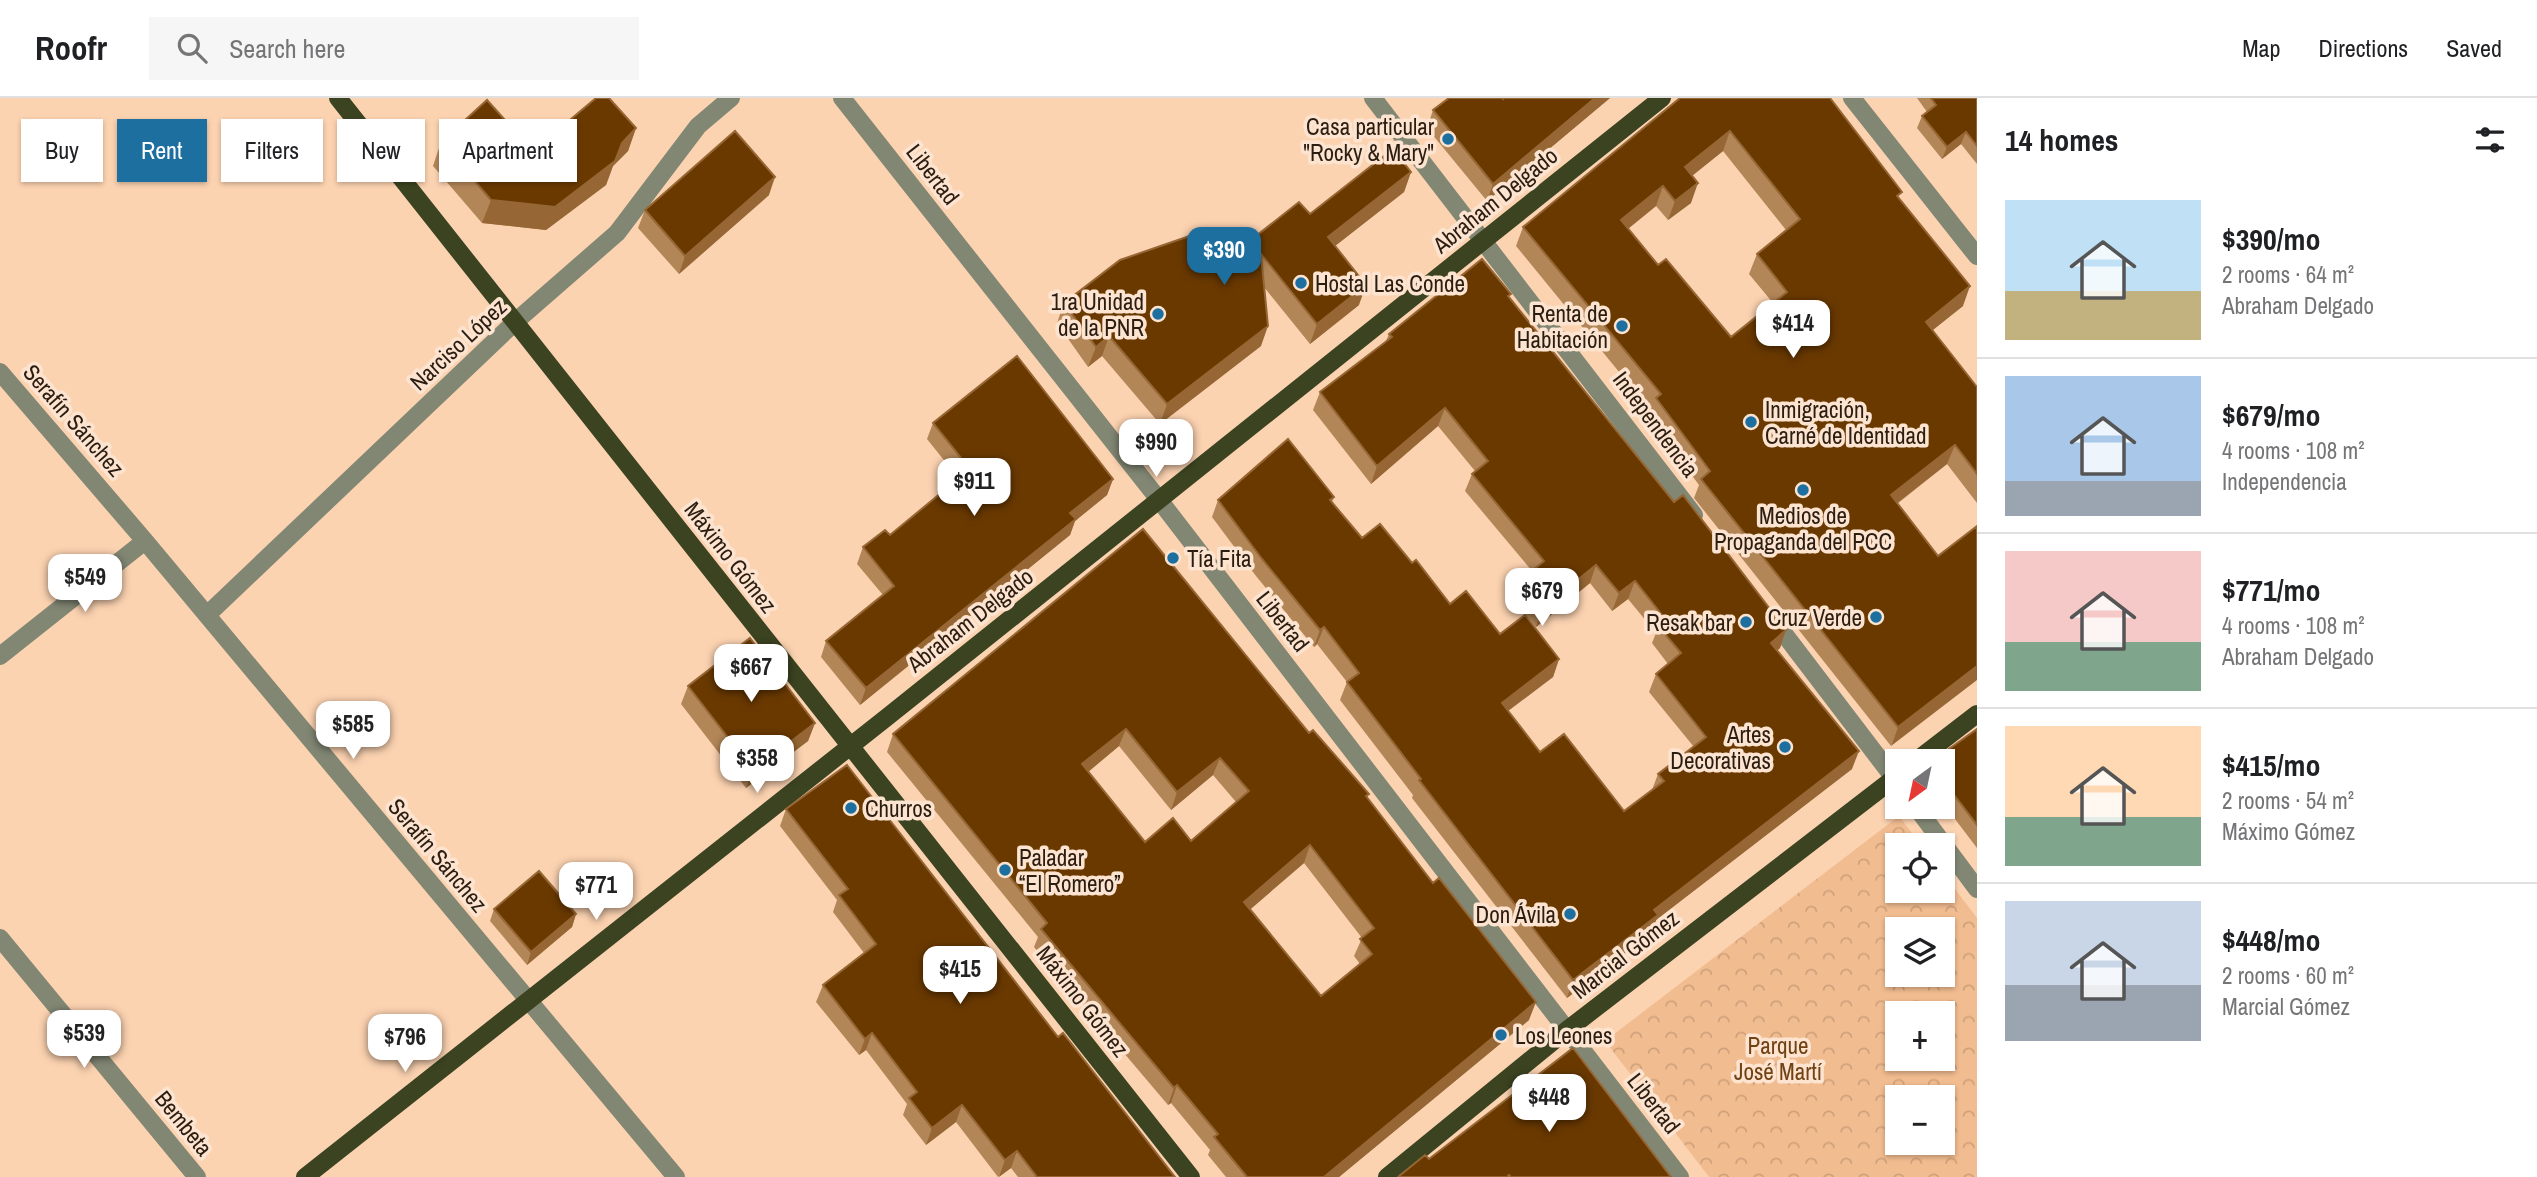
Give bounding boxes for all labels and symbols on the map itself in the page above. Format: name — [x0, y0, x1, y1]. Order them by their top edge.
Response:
place label: Casa particular "Rocky & Mary" — [1303, 111, 1435, 168]
marker: Casa particular "Rocky & Mary" — [1440, 131, 1456, 147]
street label: Libertad — [899, 137, 967, 211]
street label: Abraham Delgado — [1425, 140, 1564, 261]
pin: $390 — [1183, 228, 1265, 287]
place label: Hostal Las Conde — [1315, 268, 1465, 299]
marker: Hostal Las Conde — [1293, 275, 1309, 291]
place label: 1ra Unidad de la PNR — [1051, 286, 1144, 343]
street label: Narciso López — [403, 291, 513, 397]
place label: Renta de Habitación — [1517, 298, 1608, 355]
pin: $414 — [1752, 300, 1834, 360]
marker: 1ra Unidad de la PNR — [1150, 306, 1166, 322]
marker: Renta de Habitación — [1614, 318, 1630, 334]
street label: Serafín Sánchez — [17, 357, 131, 483]
street label: Independencia — [1606, 365, 1706, 484]
place label: Inmigración, Carné de Identidad — [1765, 394, 1926, 451]
marker: Inmigración, Carné de Identidad — [1743, 414, 1759, 430]
pin: $990 — [1115, 420, 1197, 479]
pin: $911 — [933, 458, 1015, 518]
marker: Medios de Propaganda del PCC — [1795, 482, 1811, 498]
street label: Máximo Gómez — [678, 495, 784, 619]
place label: Medios de Propaganda del PCC — [1714, 500, 1892, 557]
place label: Tía Fita — [1187, 543, 1252, 574]
marker: Tía Fita — [1165, 550, 1181, 566]
pin: $549 — [44, 554, 126, 614]
street label: Abraham Delgado — [900, 561, 1039, 680]
pin: $679 — [1501, 568, 1583, 628]
street label: Libertad — [1249, 584, 1317, 658]
place label: Cruz Verde — [1768, 602, 1862, 633]
place label: Resak bar — [1646, 607, 1733, 638]
marker: Cruz Verde — [1868, 609, 1884, 625]
marker: Resak bar — [1738, 614, 1754, 630]
pin: $667 — [710, 644, 792, 704]
pin: $585 — [312, 702, 394, 761]
place label: Artes Decorativas — [1670, 719, 1771, 776]
pin: $358 — [716, 736, 798, 795]
marker: Artes Decorativas — [1777, 739, 1793, 755]
north arrow — [1885, 749, 1955, 819]
street label: Serafín Sánchez — [381, 792, 495, 918]
place label: Churros — [865, 793, 932, 824]
marker: Churros — [843, 800, 859, 816]
place label: Paladar “El Romero” — [1019, 842, 1121, 899]
pin: $771 — [555, 862, 637, 922]
marker: Paladar “El Romero” — [997, 862, 1013, 878]
place label: Don Ávila — [1476, 899, 1556, 930]
street label: Marcial Gómez — [1565, 902, 1685, 1006]
marker: Don Ávila — [1562, 906, 1578, 922]
street label: Máximo Gómez — [1030, 939, 1136, 1063]
pin: $415 — [919, 946, 1001, 1006]
pin: $539 — [43, 1010, 125, 1070]
pin: $796 — [364, 1014, 446, 1074]
place label: Los Leones — [1515, 1020, 1613, 1051]
marker: Los Leones — [1493, 1027, 1509, 1043]
park label: Parque José Martí — [1734, 1030, 1823, 1087]
street label: Libertad — [1620, 1066, 1688, 1140]
pin: $448 — [1508, 1074, 1590, 1134]
street label: Bembeta — [148, 1084, 220, 1162]

